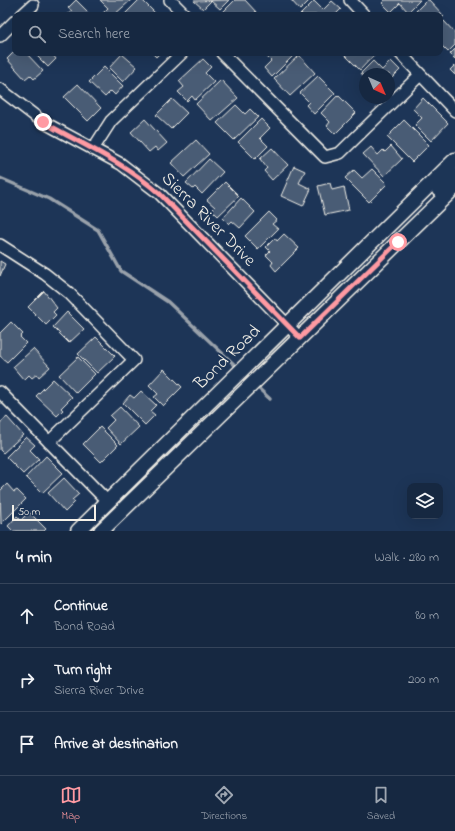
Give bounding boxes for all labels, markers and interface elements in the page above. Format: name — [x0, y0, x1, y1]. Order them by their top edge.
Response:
search box — [12, 12, 443, 56]
icon: search — [26, 23, 48, 45]
text: Search here — [58, 23, 130, 45]
north arrow — [359, 68, 395, 104]
route end — [34, 113, 52, 131]
street label: Sierra River Drive — [155, 167, 262, 274]
route start — [389, 233, 407, 251]
street label: Bond Road — [188, 319, 267, 397]
map controls — [407, 483, 443, 519]
button: layers — [407, 483, 443, 519]
scale bar — [12, 503, 96, 522]
text: 50 m — [18, 504, 40, 520]
text: 4 min — [16, 545, 52, 570]
text: Walk · 280 m — [374, 548, 439, 567]
text: Continue — [54, 595, 108, 617]
icon: ahead — [16, 605, 38, 627]
text: 80 m — [415, 606, 439, 625]
text: Bond Road — [54, 617, 115, 636]
text: Turn right — [54, 659, 112, 681]
icon: right — [16, 669, 38, 691]
text: 200 m — [408, 670, 439, 689]
text: Sierra River Drive — [54, 681, 144, 700]
icon: arrive — [16, 733, 38, 755]
text: Arrive at destination — [54, 733, 178, 755]
tab: Map — [60, 784, 82, 824]
tab: Directions — [201, 784, 247, 824]
tab: Saved — [367, 784, 395, 824]

